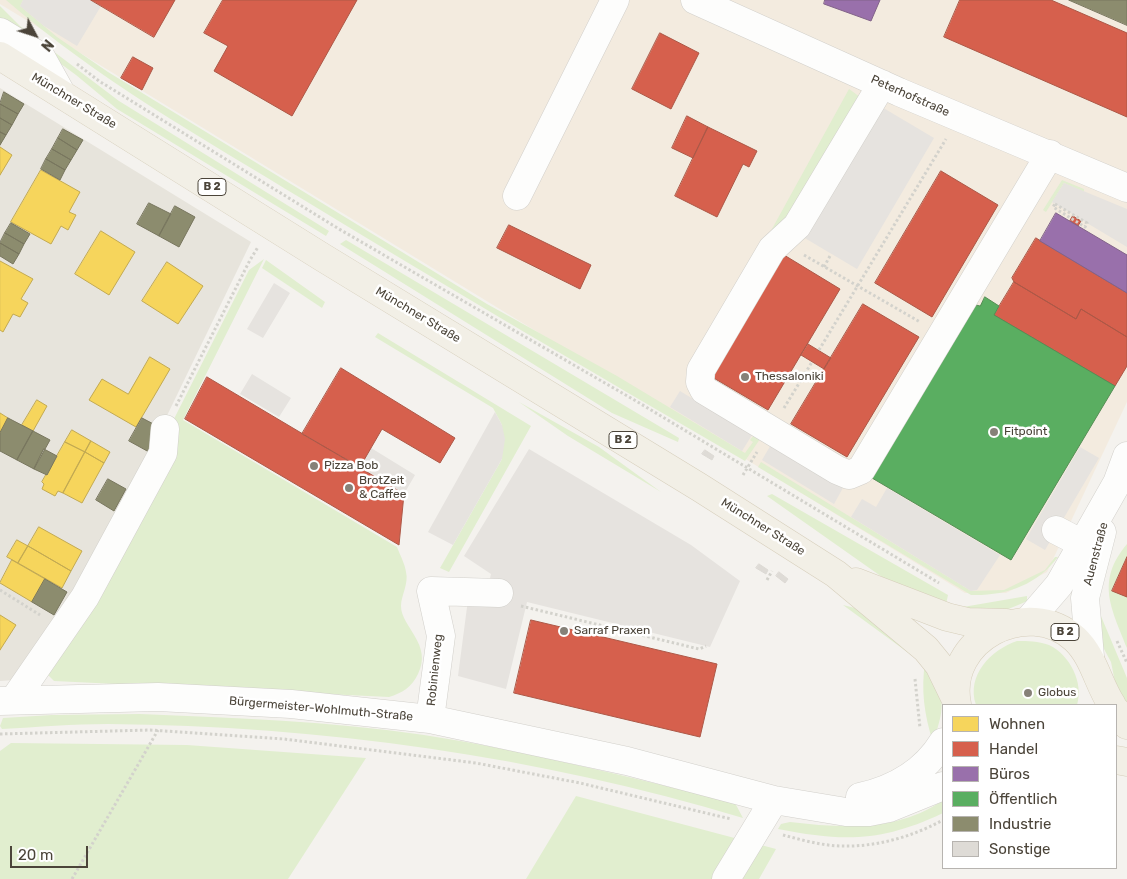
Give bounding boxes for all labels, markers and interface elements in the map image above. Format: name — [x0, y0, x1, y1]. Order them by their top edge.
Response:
north arrow — [10, 10, 60, 60]
text: N — [37, 36, 57, 54]
street label: Münchner Straße — [29, 70, 119, 132]
street label: Peterhofstraße — [868, 72, 952, 120]
road number: B 2 — [198, 178, 226, 196]
street label: Münchner Straße — [373, 284, 463, 346]
place label: Thessaloniki — [755, 370, 824, 384]
marker: Thessaloniki — [739, 371, 751, 383]
place label: Fitpoint — [1004, 425, 1047, 439]
marker: Fitpoint — [988, 426, 1000, 438]
road number: B 2 — [609, 432, 637, 448]
place label: Pizza Bob — [324, 459, 378, 473]
marker: Pizza Bob — [308, 460, 320, 472]
place label: BrotZeit & Caffee — [359, 474, 406, 502]
marker: BrotZeit & Caffee — [343, 482, 355, 494]
street label: Münchner Straße — [718, 495, 808, 559]
street label: Auenstraße — [1081, 521, 1111, 587]
place label: Sarraf Praxen — [574, 624, 650, 638]
road number: B 2 — [1051, 624, 1079, 640]
marker: Sarraf Praxen — [558, 625, 570, 637]
street label: Robinienweg — [424, 633, 446, 707]
place label: Globus — [1038, 686, 1076, 700]
marker: Globus — [1022, 687, 1034, 699]
street label: Bürgermeister-Wohlmuth-Straße — [228, 694, 414, 724]
legend — [942, 704, 1117, 869]
text: Wohnen — [989, 715, 1045, 733]
text: Handel — [989, 740, 1038, 758]
text: Büros — [989, 765, 1030, 783]
text: Öffentlich — [989, 790, 1057, 808]
text: Industrie — [989, 815, 1051, 833]
scale bar — [12, 836, 90, 868]
text: Sonstige — [989, 840, 1051, 858]
text: 20 m — [18, 846, 53, 864]

